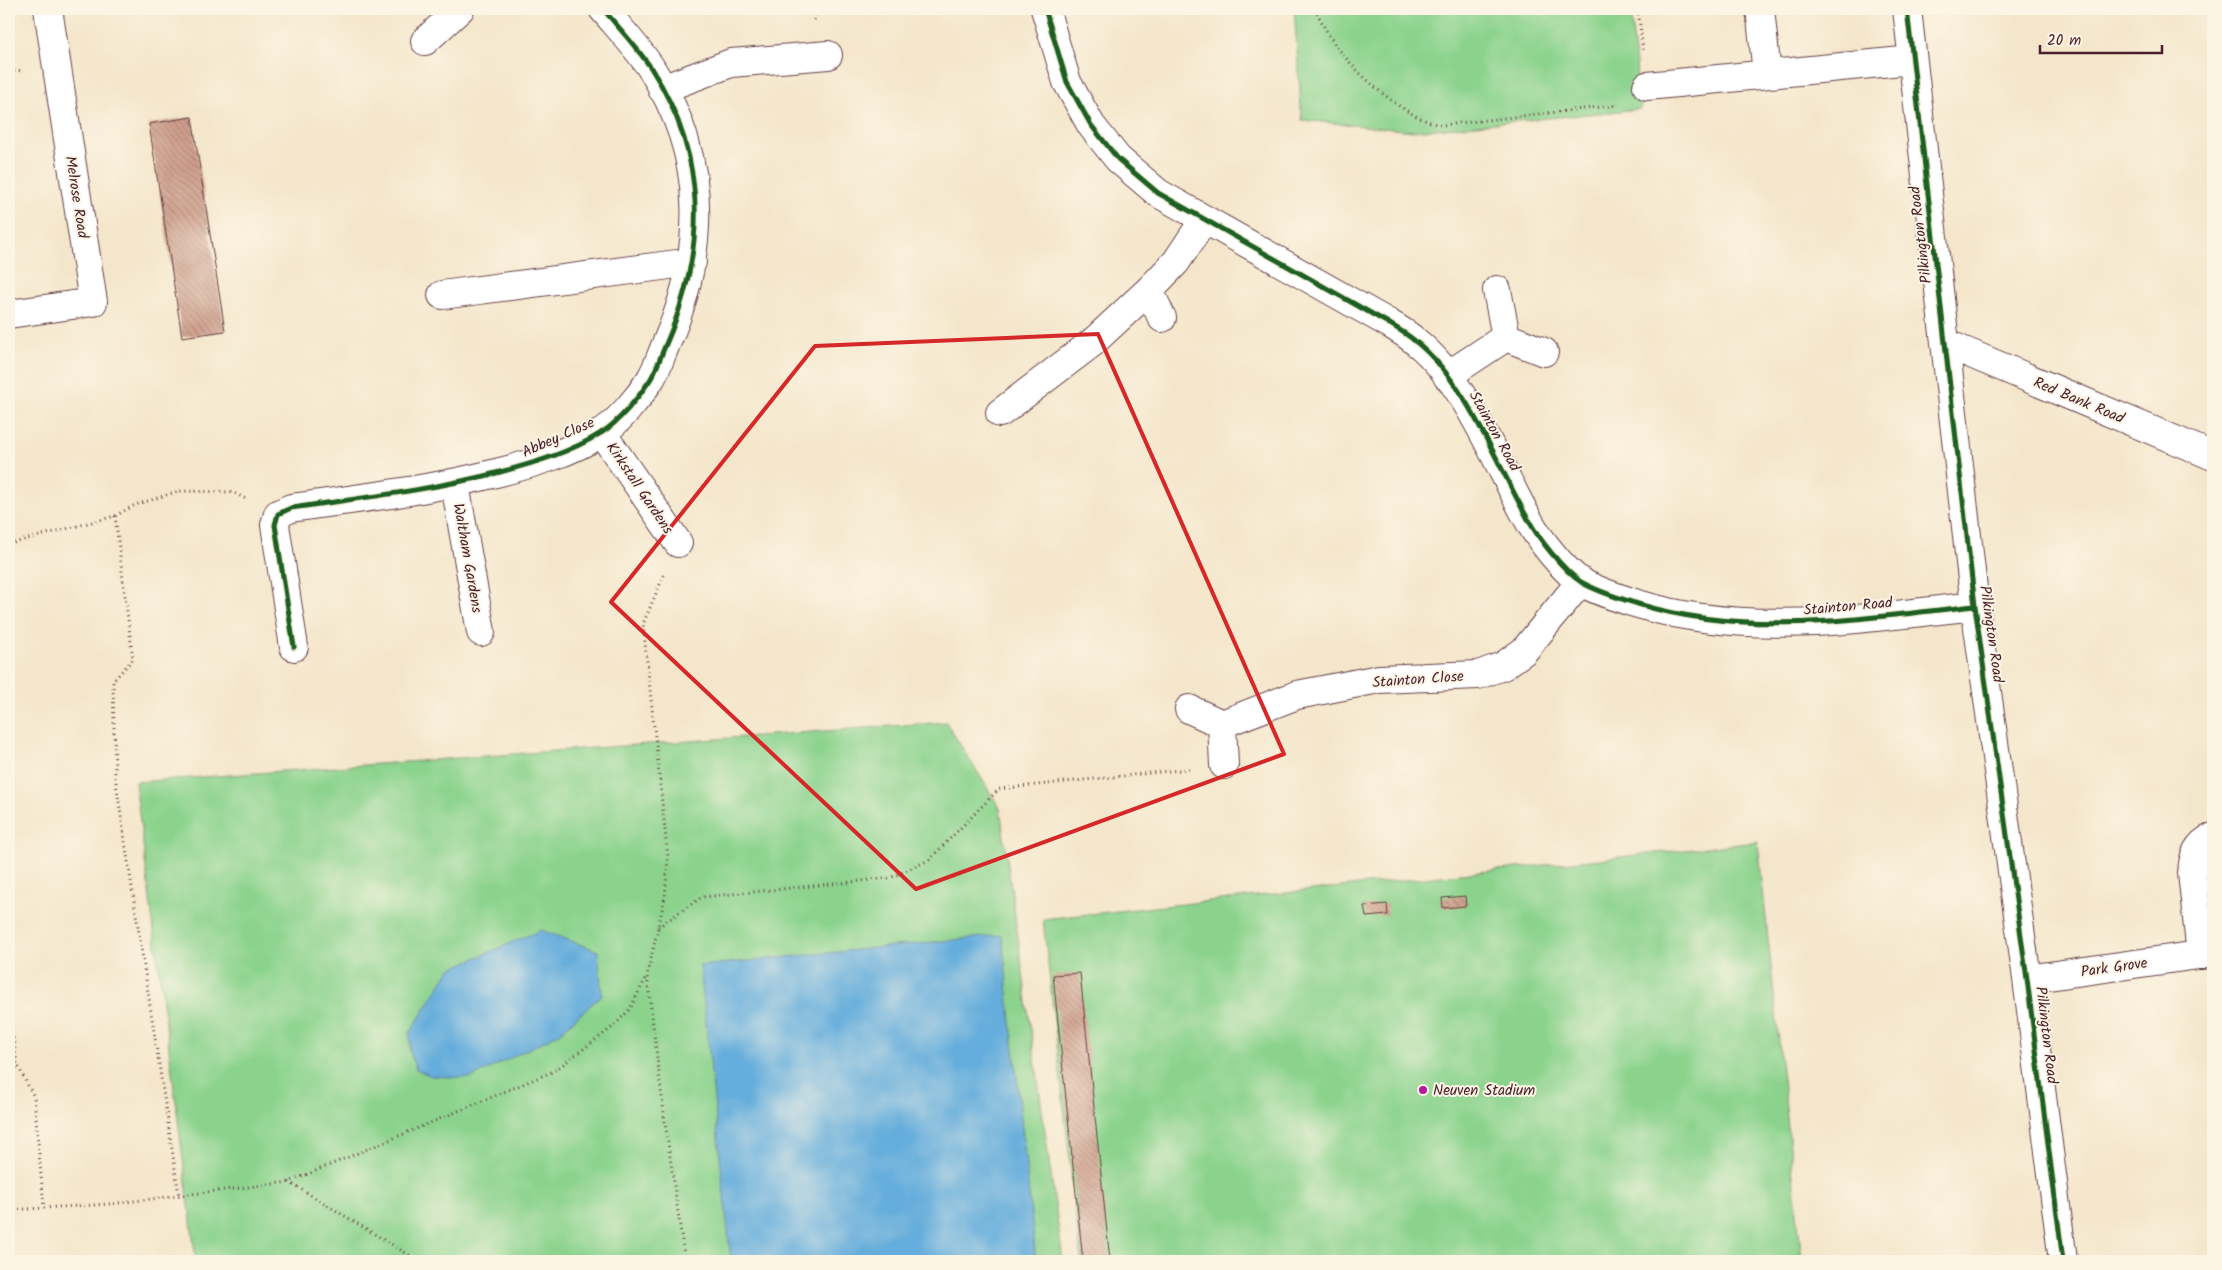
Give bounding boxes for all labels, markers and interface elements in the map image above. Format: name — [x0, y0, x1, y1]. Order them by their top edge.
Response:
scale bar — [2040, 22, 2162, 54]
text: 20 m — [2047, 29, 2081, 53]
street label: Melrose Road — [58, 154, 94, 241]
street label: Pilkington Road — [1903, 184, 1939, 285]
street label: Red Bank Road — [2029, 371, 2128, 431]
street label: Stainton Road — [1462, 387, 1526, 477]
street label: Abbey Close — [518, 411, 599, 465]
street label: Kirkstall Gardens — [599, 438, 679, 540]
street label: Waltham Gardens — [446, 501, 489, 616]
street label: Pilkington Road — [1972, 584, 2010, 685]
street label: Stainton Road — [1803, 591, 1894, 623]
street label: Stainton Close — [1372, 665, 1465, 695]
street label: Park Grove — [2079, 951, 2149, 985]
street label: Pilkington Road — [2028, 985, 2064, 1086]
place label: Neuven Stadium — [1433, 1079, 1535, 1103]
marker: Neuven Stadium — [1417, 1084, 1429, 1096]

